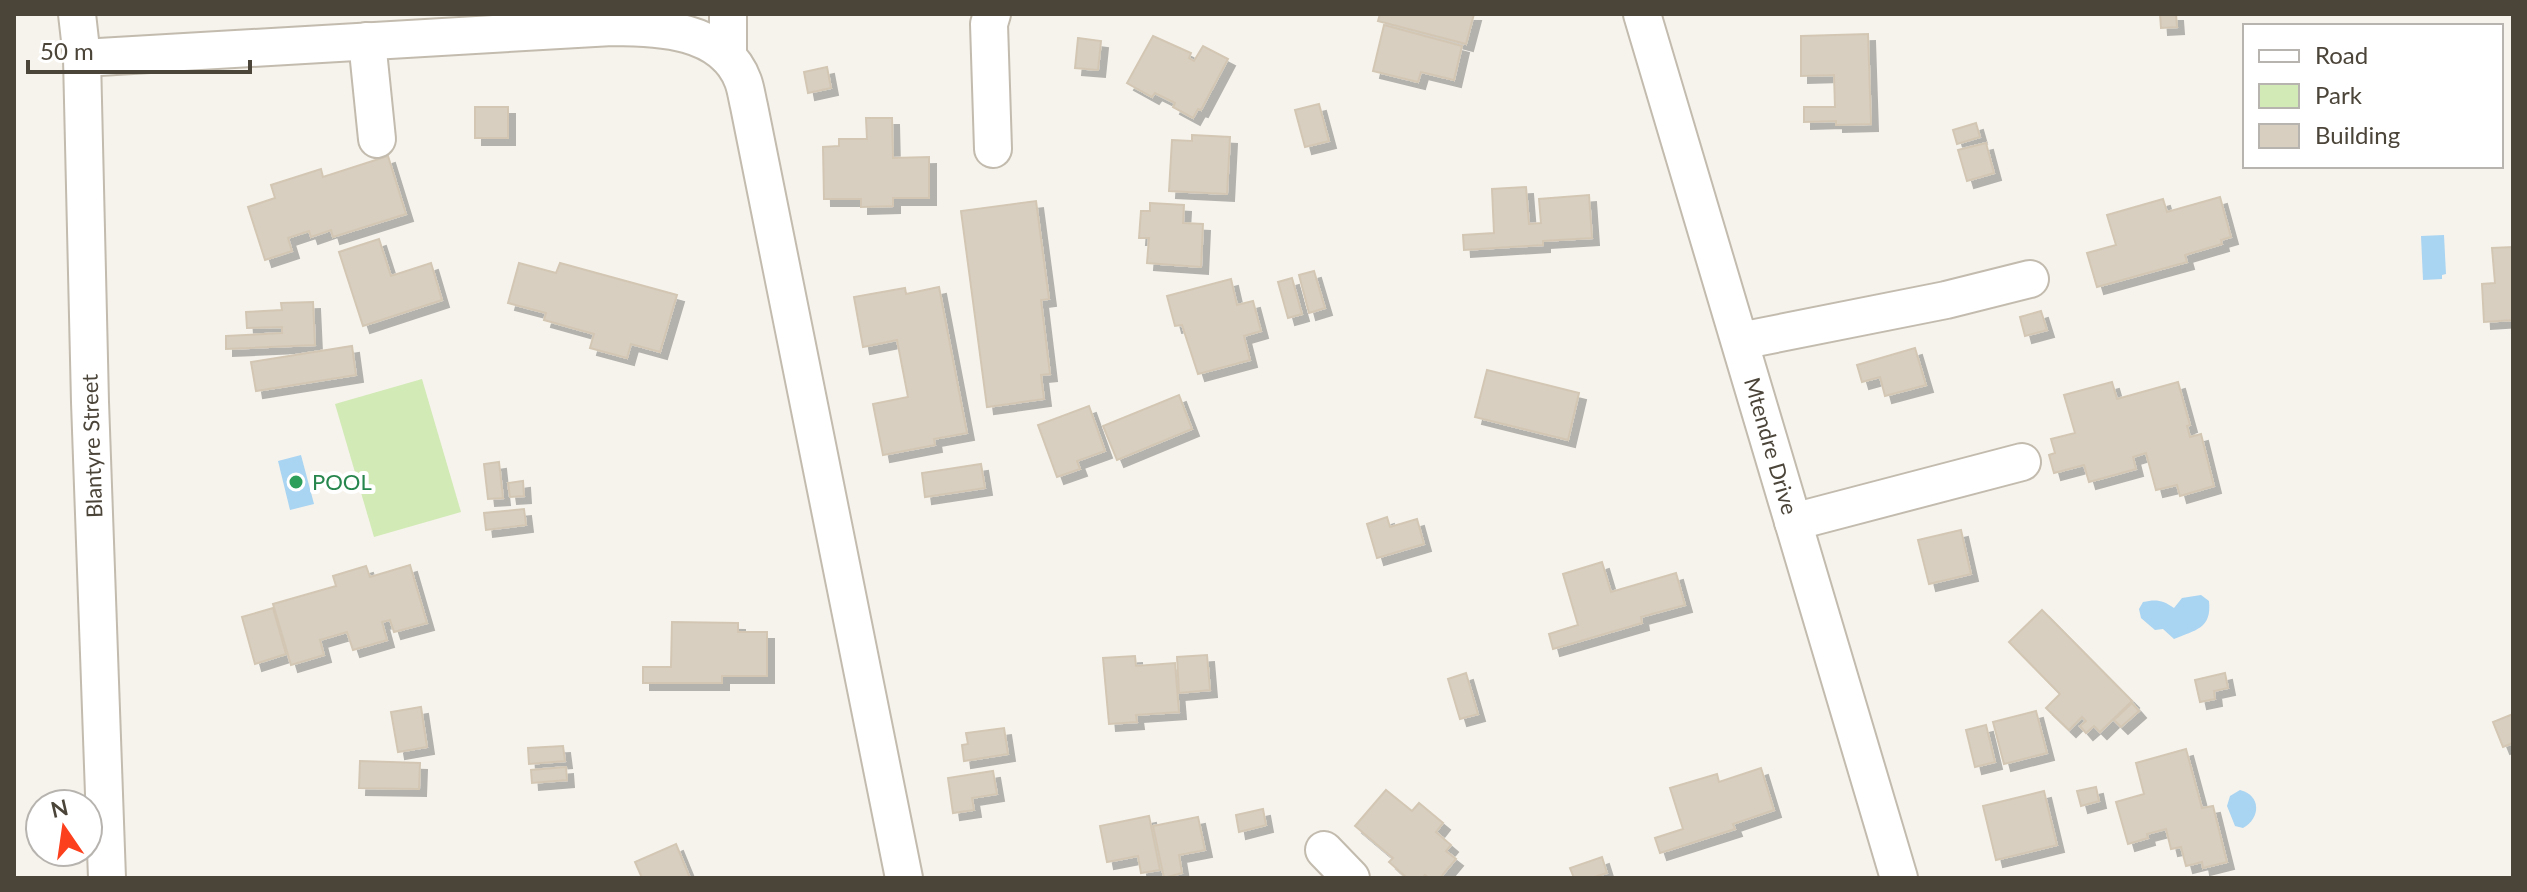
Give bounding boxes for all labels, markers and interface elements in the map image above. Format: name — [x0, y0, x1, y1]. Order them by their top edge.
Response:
scale bar — [28, 24, 250, 74]
legend — [2243, 24, 2503, 168]
text: 50 m — [40, 36, 94, 65]
text: Road — [2315, 40, 2368, 69]
text: Park — [2315, 80, 2363, 109]
text: Building — [2315, 120, 2400, 149]
street label: Blantyre Street — [75, 373, 108, 519]
street label: Mtendre Drive — [1739, 374, 1804, 518]
place label: POOL — [312, 468, 372, 495]
marker: POOL — [287, 473, 305, 491]
north arrow — [24, 788, 104, 868]
text: N — [48, 793, 71, 823]

